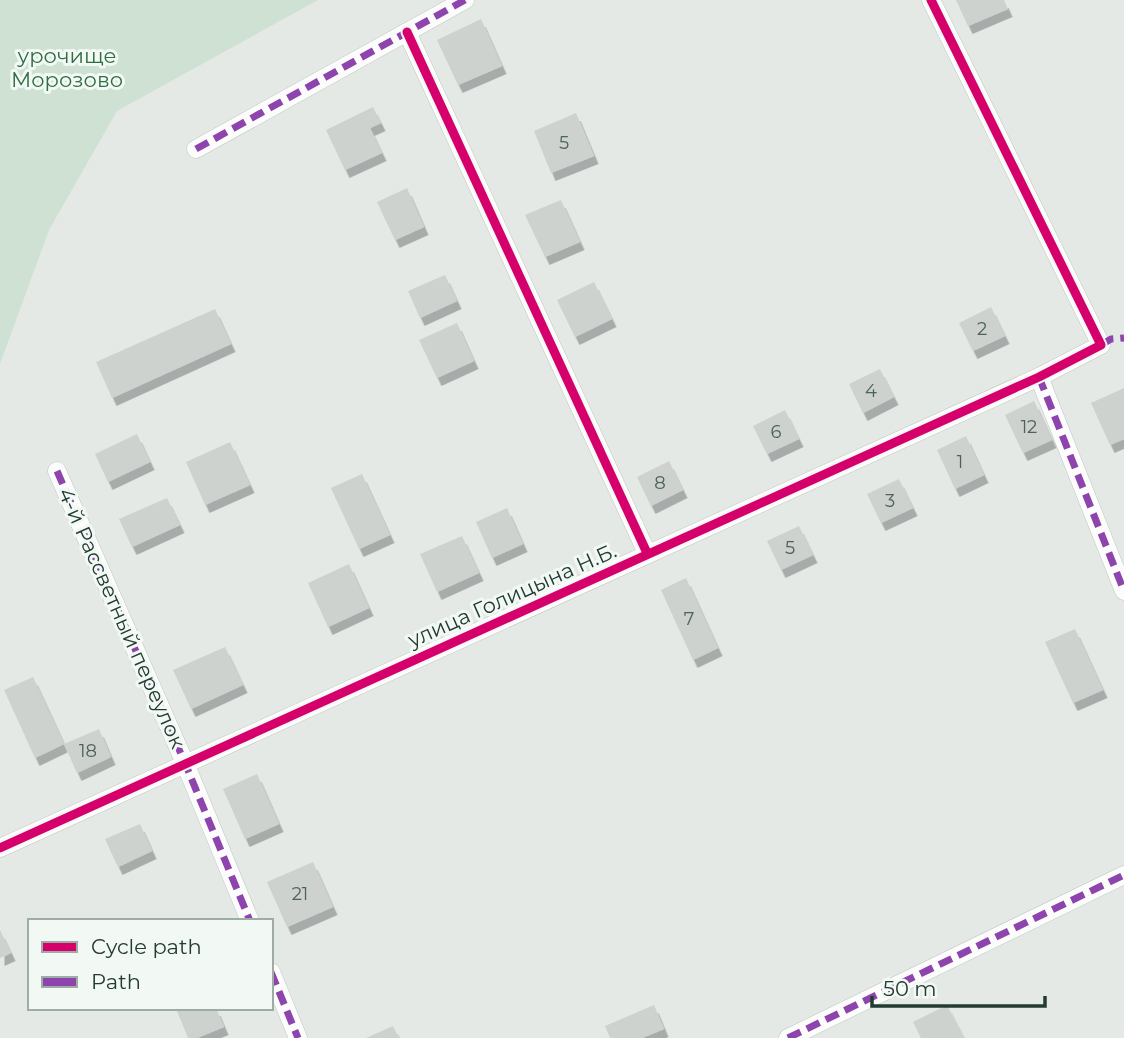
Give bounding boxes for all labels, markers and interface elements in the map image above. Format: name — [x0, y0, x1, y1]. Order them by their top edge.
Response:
park label: урочище Морозово — [11, 43, 123, 92]
house number: 5 — [559, 132, 569, 154]
house number: 2 — [977, 318, 987, 340]
house number: 4 — [865, 380, 877, 402]
house number: 12 — [1021, 416, 1037, 438]
house number: 6 — [771, 421, 782, 443]
house number: 1 — [957, 451, 963, 473]
house number: 8 — [654, 472, 666, 494]
street label: 4-й Рассветный переулок — [53, 484, 191, 752]
house number: 3 — [885, 490, 895, 512]
house number: 5 — [785, 537, 795, 559]
street label: улица Голицына Н.Б. — [403, 538, 620, 653]
house number: 7 — [684, 608, 694, 630]
house number: 18 — [79, 740, 97, 762]
house number: 21 — [292, 883, 308, 905]
legend — [28, 919, 273, 1010]
text: Cycle path — [91, 934, 202, 959]
scale bar — [872, 964, 1045, 1008]
text: Path — [91, 969, 141, 994]
text: 50 m — [883, 976, 937, 1001]

